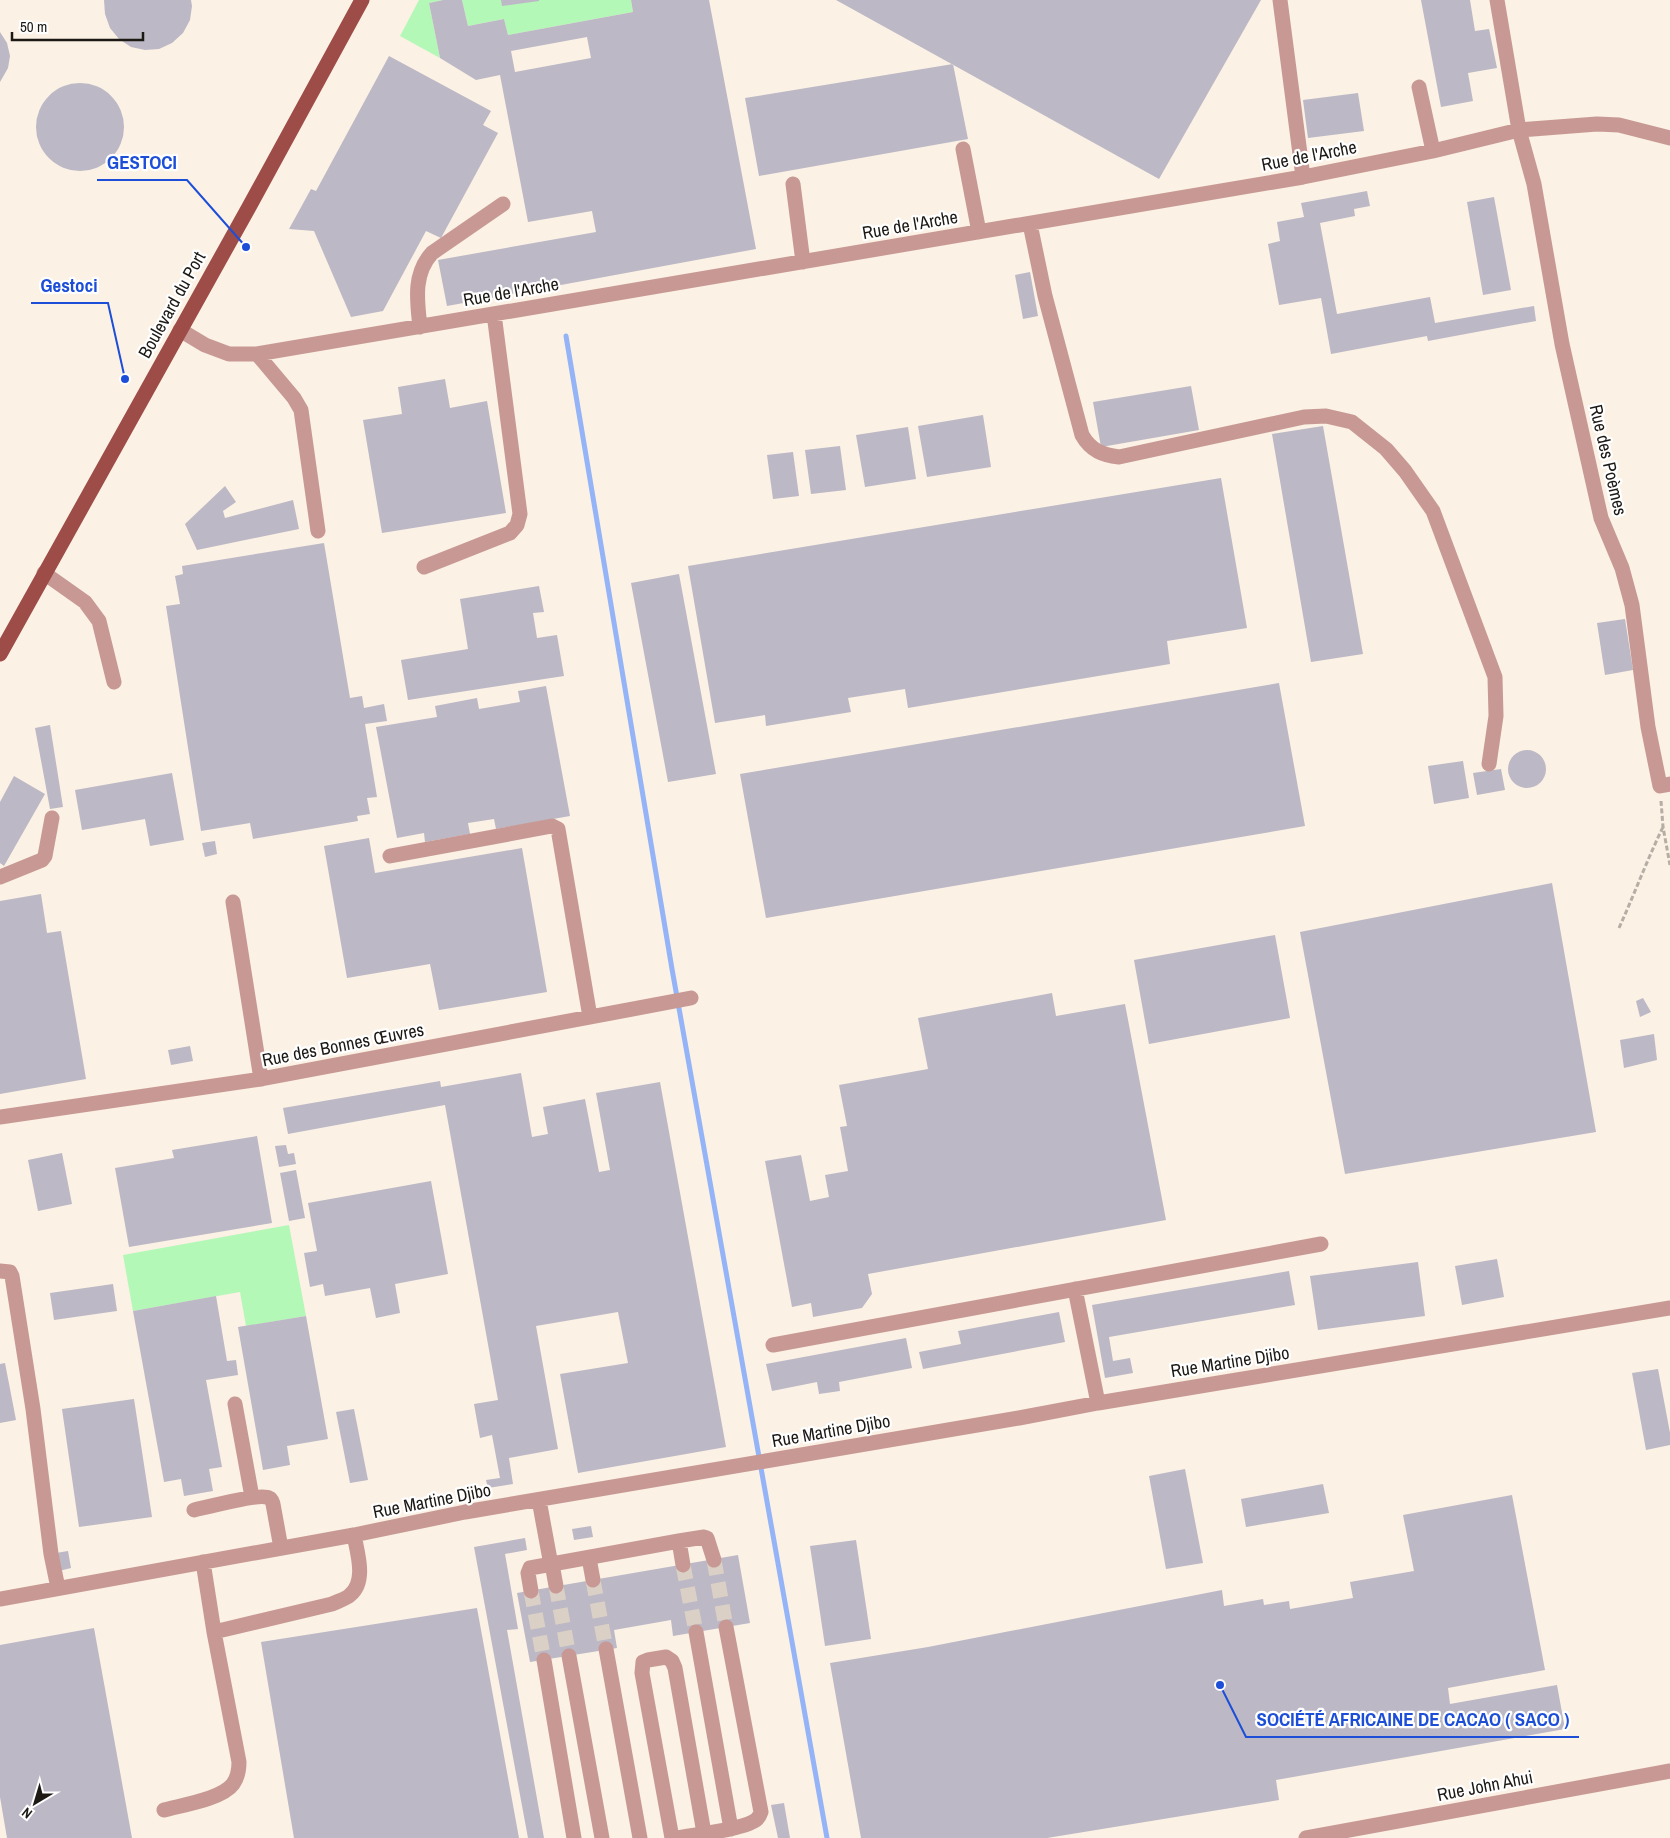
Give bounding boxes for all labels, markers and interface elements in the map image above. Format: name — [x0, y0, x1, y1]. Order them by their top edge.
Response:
scale bar — [12, 10, 144, 42]
text: 50 m — [20, 16, 47, 37]
street label: Rue de l'Arche — [1259, 134, 1359, 177]
callout: GESTOCI — [97, 146, 187, 180]
text: GESTOCI — [107, 149, 177, 175]
street label: Rue de l'Arche — [860, 204, 960, 245]
street label: Boulevard du Port — [132, 247, 211, 362]
callout: Gestoci — [31, 269, 108, 303]
street label: Rue de l'Arche — [461, 271, 561, 312]
text: Gestoci — [40, 272, 98, 298]
street label: Rue des Poèmes — [1584, 402, 1633, 518]
street label: Rue des Bonnes Œuvres — [260, 1017, 426, 1072]
street label: Rue Martine Djibo — [1169, 1340, 1291, 1383]
street label: Rue Martine Djibo — [770, 1408, 892, 1453]
street label: Rue Martine Djibo — [371, 1477, 493, 1524]
callout: SOCIÉTÉ AFRICAINE DE CACAO ( SACO ) — [1246, 1703, 1579, 1737]
text: SOCIÉTÉ AFRICAINE DE CACAO ( SACO ) — [1257, 1706, 1569, 1732]
street label: Rue John Ahui — [1435, 1764, 1535, 1807]
north arrow — [10, 1778, 60, 1828]
text: N — [18, 1804, 36, 1823]

